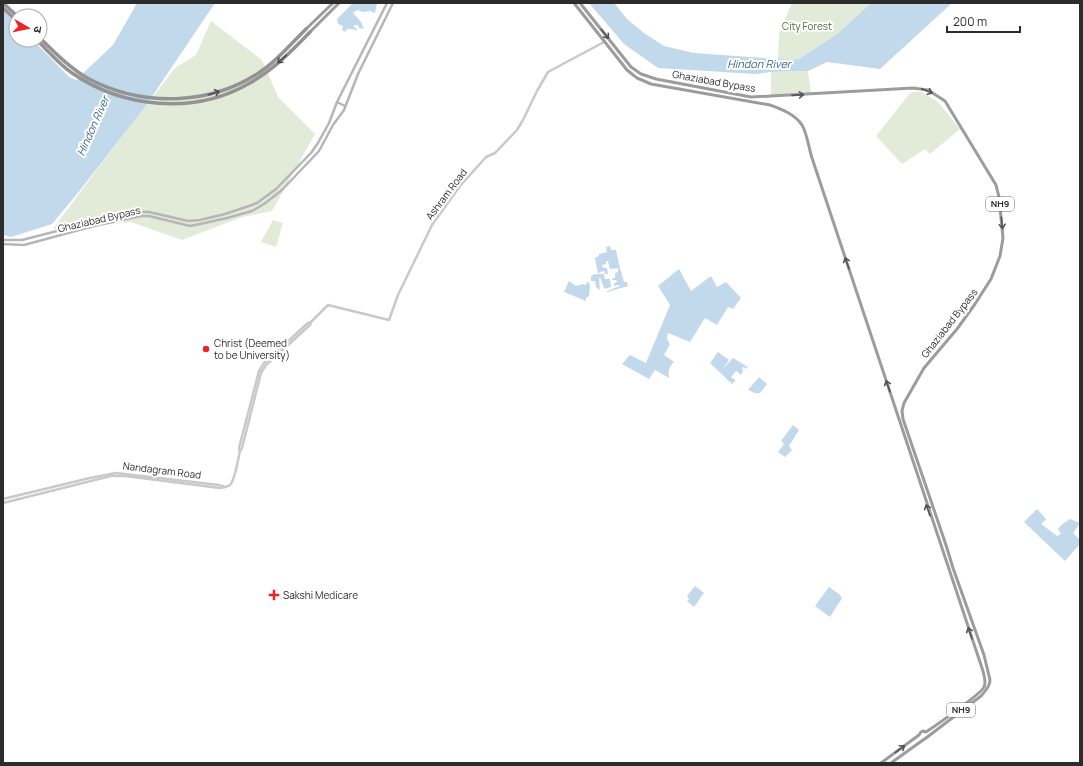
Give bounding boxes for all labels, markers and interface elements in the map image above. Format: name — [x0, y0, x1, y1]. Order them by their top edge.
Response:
north arrow — [8, 8, 48, 48]
scale bar — [947, 8, 1020, 34]
text: 200 m — [953, 13, 987, 30]
park label: City Forest — [782, 19, 832, 33]
text: उ — [30, 25, 46, 35]
one-way arrow — [600, 28, 609, 39]
one-way arrow — [277, 55, 288, 64]
water label: Hindon River — [727, 56, 793, 71]
street label: Ghaziabad Bypass — [671, 67, 757, 95]
one-way arrow — [920, 88, 932, 96]
one-way arrow — [208, 89, 221, 96]
one-way arrow — [791, 91, 804, 98]
water label: Hindon River — [73, 92, 113, 158]
street label: Ashram Road — [422, 166, 470, 222]
road number: NH9 — [986, 197, 1014, 211]
street label: Ghaziabad Bypass — [56, 203, 142, 235]
one-way arrow — [998, 216, 1005, 229]
one-way arrow — [843, 257, 850, 270]
street label: Ghaziabad Bypass — [917, 285, 981, 361]
place label: Christ (Deemed to be University) — [214, 336, 290, 362]
marker: Christ (Deemed to be University) — [201, 344, 211, 354]
one-way arrow — [884, 381, 892, 393]
street label: Nandagram Road — [122, 458, 202, 482]
one-way arrow — [924, 504, 932, 516]
place label: Sakshi Medicare — [283, 588, 358, 602]
marker: Sakshi Medicare — [268, 589, 280, 601]
one-way arrow — [966, 627, 973, 640]
road number: NH9 — [947, 703, 975, 717]
one-way arrow — [894, 744, 905, 753]

